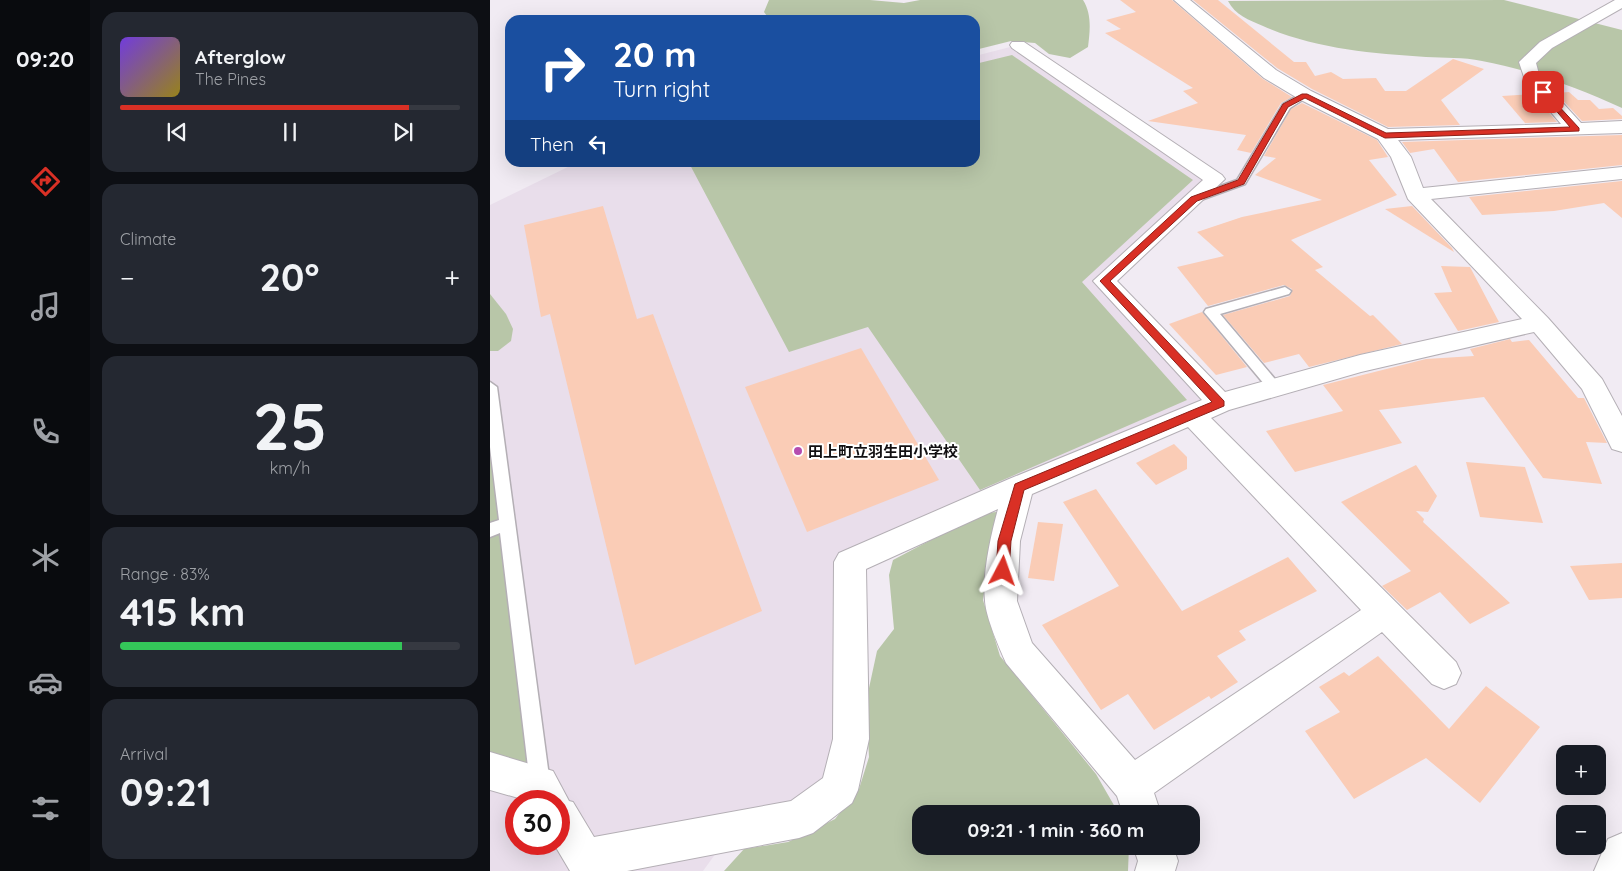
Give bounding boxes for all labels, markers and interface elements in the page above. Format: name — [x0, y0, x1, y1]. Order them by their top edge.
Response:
text: 20 m — [613, 32, 696, 76]
icon: right — [530, 35, 595, 100]
text: 09:20 — [16, 45, 74, 73]
text: Afterglow — [195, 45, 286, 69]
text: The Pines — [195, 69, 266, 89]
pin — [1522, 71, 1564, 113]
text: Turn right — [613, 75, 710, 103]
icon: arrive — [1529, 78, 1557, 106]
icon: previous — [163, 118, 191, 146]
icon: pause — [276, 118, 304, 146]
icon: next — [389, 118, 417, 146]
icon: left — [584, 130, 612, 158]
text: Then — [530, 132, 574, 156]
icon: directions — [28, 164, 63, 199]
text: Climate — [120, 229, 176, 249]
text: 20° — [259, 253, 319, 301]
text: − — [120, 260, 135, 295]
text: + — [444, 260, 460, 295]
icon: music — [28, 289, 63, 324]
text: 25 — [253, 385, 327, 466]
icon: phone — [28, 414, 63, 449]
place label: 田上町立羽生田小学校 — [808, 442, 958, 461]
marker: 田上町立羽生田小学校 — [792, 445, 804, 457]
text: km/h — [270, 458, 310, 478]
icon: climate — [28, 540, 63, 575]
position arrow — [976, 544, 1028, 596]
text: Range · 83% — [120, 564, 210, 584]
text: 415 km — [120, 588, 245, 636]
icon: car — [28, 665, 63, 700]
text: Arrival — [120, 744, 168, 764]
map controls — [1556, 745, 1606, 855]
button: + — [1556, 745, 1606, 795]
text: 09:21 — [120, 768, 212, 816]
speed limit sign: 30 — [505, 790, 570, 855]
icon: filters — [28, 791, 63, 826]
button: − — [1556, 805, 1606, 855]
text: 09:21 · 1 min · 360 m — [968, 818, 1144, 842]

